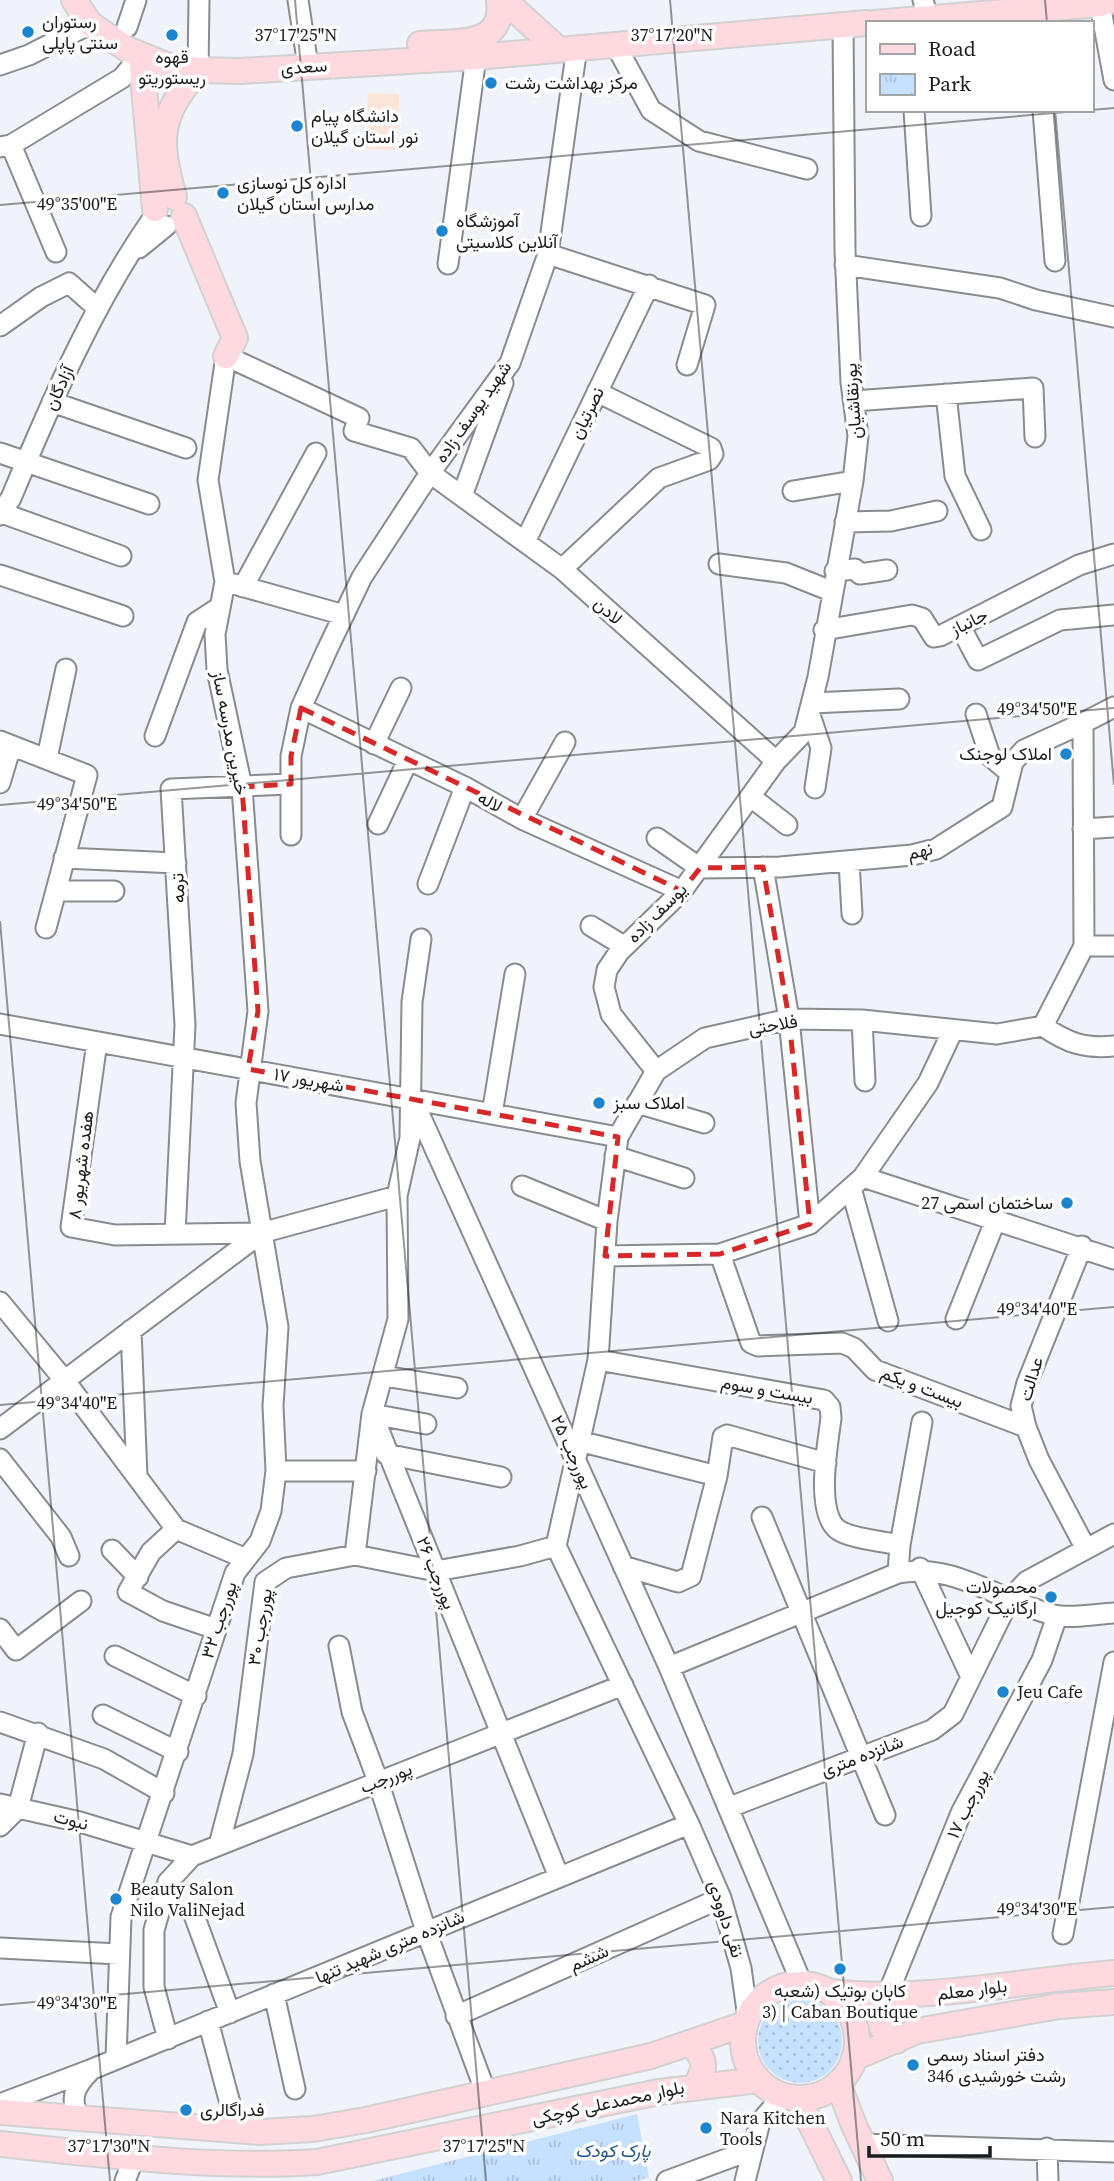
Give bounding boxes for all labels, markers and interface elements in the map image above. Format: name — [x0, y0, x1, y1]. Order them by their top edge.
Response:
place label: رستوران سنتی پاپلی — [42, 9, 118, 55]
legend — [866, 21, 1093, 112]
text: 37°17'25"N — [255, 22, 337, 47]
text: 37°17'20"N — [631, 22, 713, 47]
marker: رستوران سنتی پاپلی — [20, 24, 36, 40]
marker: قهوه ریستوریتو — [164, 27, 180, 43]
text: Road — [928, 34, 976, 63]
place label: قهوه ریستوریتو — [138, 44, 206, 90]
street label: سعدی — [280, 52, 328, 81]
text: Park — [928, 69, 972, 98]
place label: مرکز بهداشت رشت — [505, 70, 638, 95]
marker: مرکز بهداشت رشت — [483, 75, 499, 91]
place label: دانشگاه پیام نور استان گیلان — [311, 103, 418, 149]
marker: دانشگاه پیام نور استان گیلان — [289, 118, 305, 134]
place label: اداره کل نوسازی مدارس استان گیلان — [237, 170, 374, 216]
marker: اداره کل نوسازی مدارس استان گیلان — [215, 185, 231, 201]
text: 49°35'00"E — [37, 191, 117, 216]
place label: آموزشگاه آنلاین کلاسیتی — [456, 208, 559, 254]
marker: آموزشگاه آنلاین کلاسیتی — [434, 223, 450, 239]
street label: شهید یوسف زاده — [428, 356, 517, 468]
street label: آزادگان — [37, 360, 80, 414]
street label: پورنقاشیان — [837, 362, 868, 440]
street label: نصرتیان — [563, 382, 610, 443]
street label: لادن — [588, 591, 628, 630]
street label: جانباز — [945, 602, 992, 642]
street label: خیرین مدرسه ساز — [206, 668, 255, 797]
text: 49°34'50"E — [997, 696, 1077, 721]
place label: املاک لوجنک — [959, 741, 1052, 766]
marker: املاک لوجنک — [1058, 746, 1074, 762]
street label: لاله — [473, 785, 507, 818]
text: 49°34'50"E — [37, 791, 117, 816]
street label: نهم — [904, 835, 935, 866]
street label: ترمه — [164, 872, 191, 904]
street label: یوسف زاده — [621, 877, 692, 948]
street label: فلاحتی — [747, 1008, 799, 1041]
street label: ۱۷ شهریور — [272, 1061, 346, 1098]
place label: املاک سبز — [612, 1090, 685, 1115]
marker: املاک سبز — [591, 1095, 607, 1111]
street label: هفده شهریور ۸ — [61, 1109, 100, 1221]
place label: ساختمان اسمی 27 — [921, 1190, 1053, 1215]
marker: ساختمان اسمی 27 — [1059, 1195, 1075, 1211]
text: 49°34'40"E — [997, 1296, 1077, 1321]
street label: عدالت — [1012, 1354, 1049, 1404]
street label: بیست و یکم — [877, 1359, 967, 1414]
street label: بیست و سوم — [719, 1369, 815, 1410]
text: 49°34'40"E — [37, 1390, 117, 1415]
street label: پوررجب ۲۵ — [545, 1411, 600, 1493]
street label: پوررجب ۲۶ — [411, 1533, 462, 1613]
place label: محصولات ارگانیک کوجیل — [936, 1574, 1037, 1620]
street label: پوررجب ۳۲ — [194, 1578, 243, 1662]
street label: پوررجب ۳۰ — [241, 1587, 278, 1667]
marker: محصولات ارگانیک کوجیل — [1043, 1589, 1059, 1605]
place label: Jeu Cafe — [1016, 1679, 1083, 1704]
marker: Jeu Cafe — [995, 1684, 1011, 1700]
street label: شانزده متری — [817, 1728, 907, 1783]
street label: پوررجب — [356, 1756, 416, 1799]
street label: پوررجب ۱۷ — [940, 1765, 995, 1843]
street label: نبوت — [51, 1803, 91, 1836]
place label: Beauty Salon Nilo ValiNejad — [130, 1876, 245, 1922]
street label: نقی داوودی — [702, 1877, 751, 1961]
marker: Beauty Salon Nilo ValiNejad — [108, 1891, 124, 1907]
text: 49°34'30"E — [997, 1896, 1077, 1921]
street label: شانزده متری شهید تنها — [311, 1904, 468, 1989]
street label: ششم — [565, 1938, 613, 1977]
marker: کابان بوتیک (شعبه 3) | Caban Boutique — [832, 1961, 848, 1977]
street label: بلوار معلم — [935, 1973, 1009, 2006]
place label: کابان بوتیک (شعبه 3) | Caban Boutique — [762, 1978, 918, 2024]
text: 49°34'30"E — [37, 1990, 117, 2015]
place label: دفتر اسناد رسمی 346 رشت خورشیدی — [927, 2042, 1066, 2088]
marker: دفتر اسناد رسمی 346 رشت خورشیدی — [905, 2057, 921, 2073]
street label: بلوار محمدعلی کوچکی — [529, 2074, 686, 2131]
place label: فدراگالری — [200, 2097, 264, 2122]
marker: فدراگالری — [178, 2102, 194, 2118]
place label: Nara Kitchen Tools — [720, 2105, 826, 2151]
scale bar — [869, 2114, 990, 2158]
marker: Nara Kitchen Tools — [698, 2120, 714, 2136]
text: 50 m — [880, 2124, 925, 2153]
text: 37°17'30"N — [68, 2133, 150, 2158]
text: 37°17'25"N — [443, 2133, 525, 2158]
park label: پارک کودک — [576, 2138, 651, 2163]

